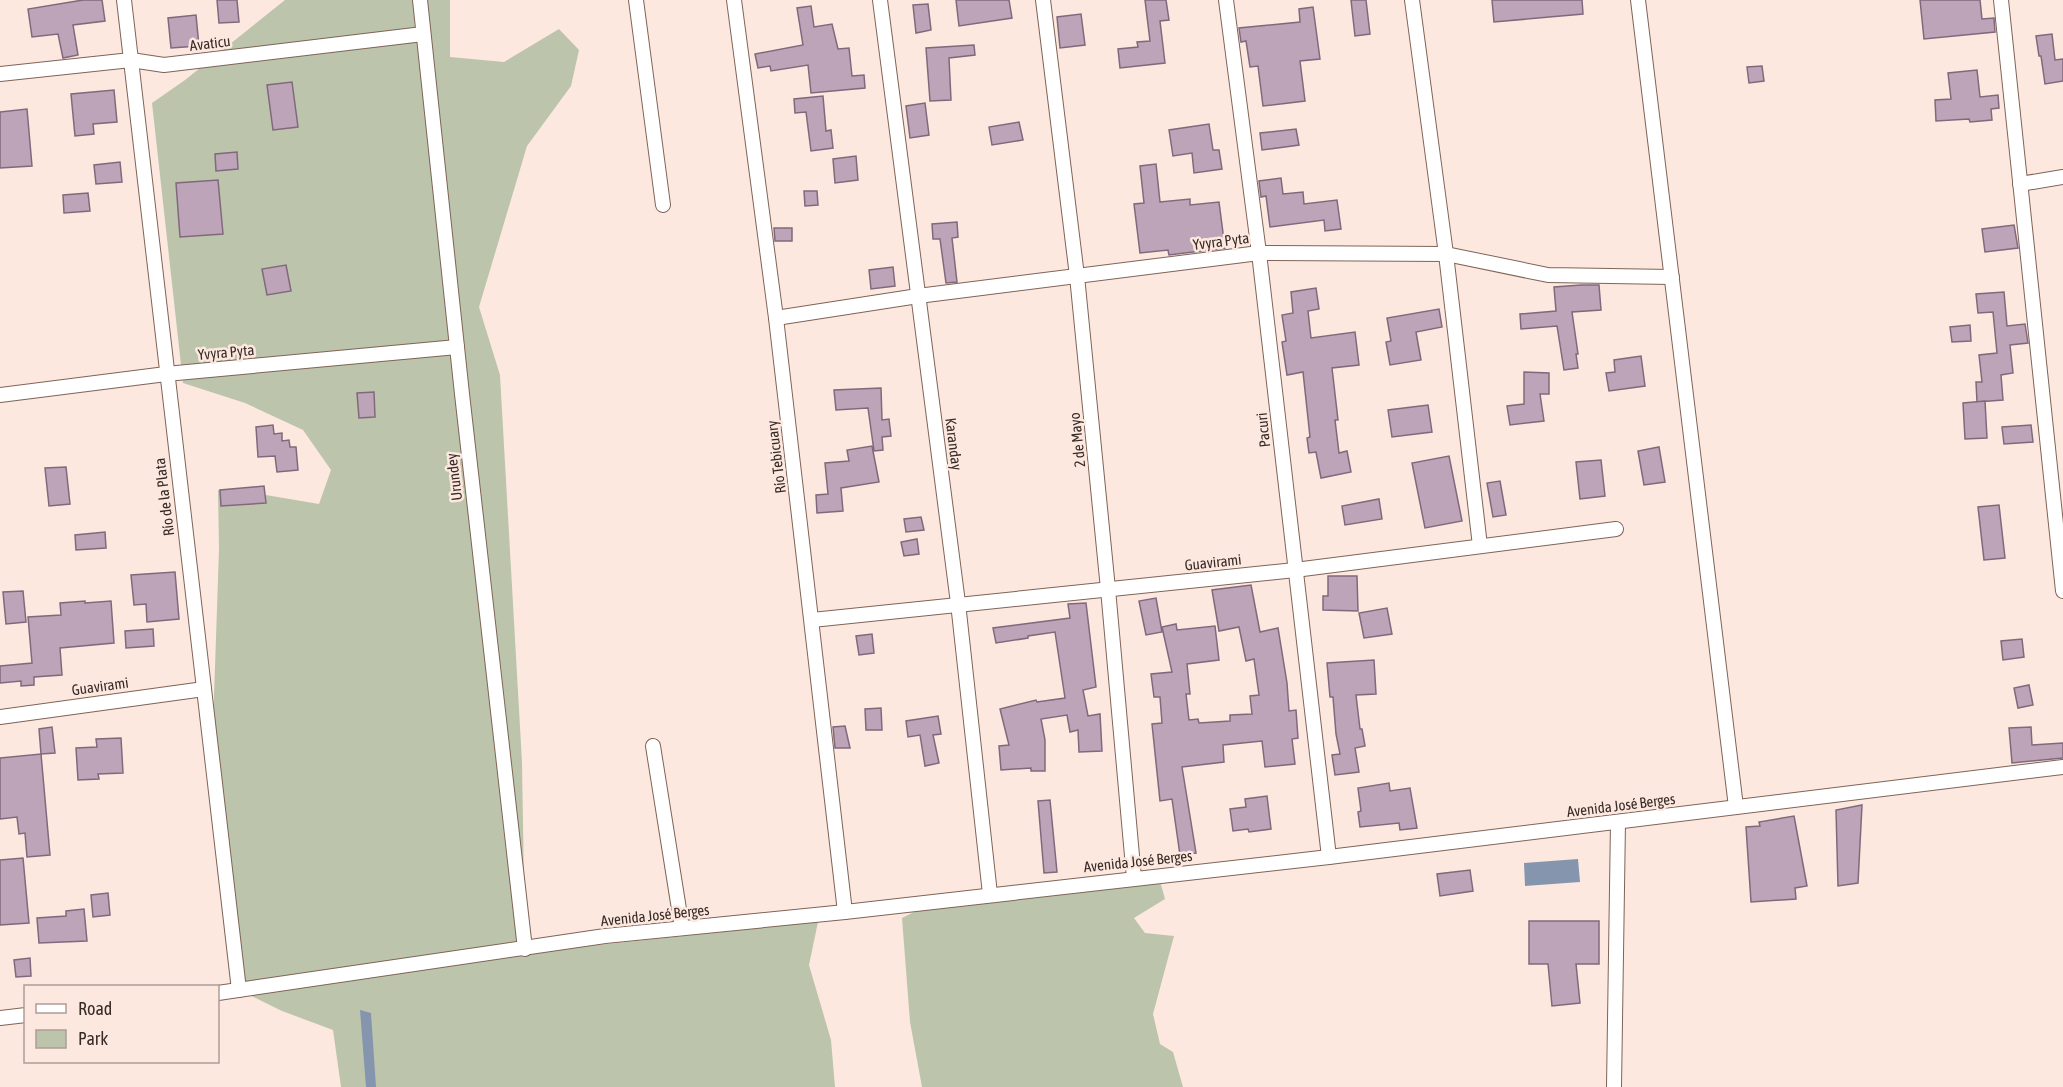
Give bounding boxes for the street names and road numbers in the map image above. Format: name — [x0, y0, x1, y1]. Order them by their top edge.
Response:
street label: Avaticu — [189, 32, 231, 54]
street label: Yvyra Pyta — [1192, 229, 1250, 253]
street label: Yvyra Pyta — [197, 341, 255, 363]
street label: 2 de Mayo — [1066, 412, 1088, 468]
street label: Pacuri — [1253, 412, 1273, 448]
street label: Karanday — [942, 417, 966, 471]
street label: Río Tebicuary — [763, 419, 789, 495]
street label: Urundey — [443, 452, 465, 502]
street label: Río de la Plata — [151, 457, 177, 537]
street label: Guavirami — [1184, 551, 1242, 573]
street label: Guavirami — [71, 674, 129, 698]
street label: Avenida José Berges — [1566, 790, 1676, 820]
street label: Avenida José Berges — [1083, 847, 1193, 875]
street label: Avenida José Berges — [600, 901, 710, 929]

